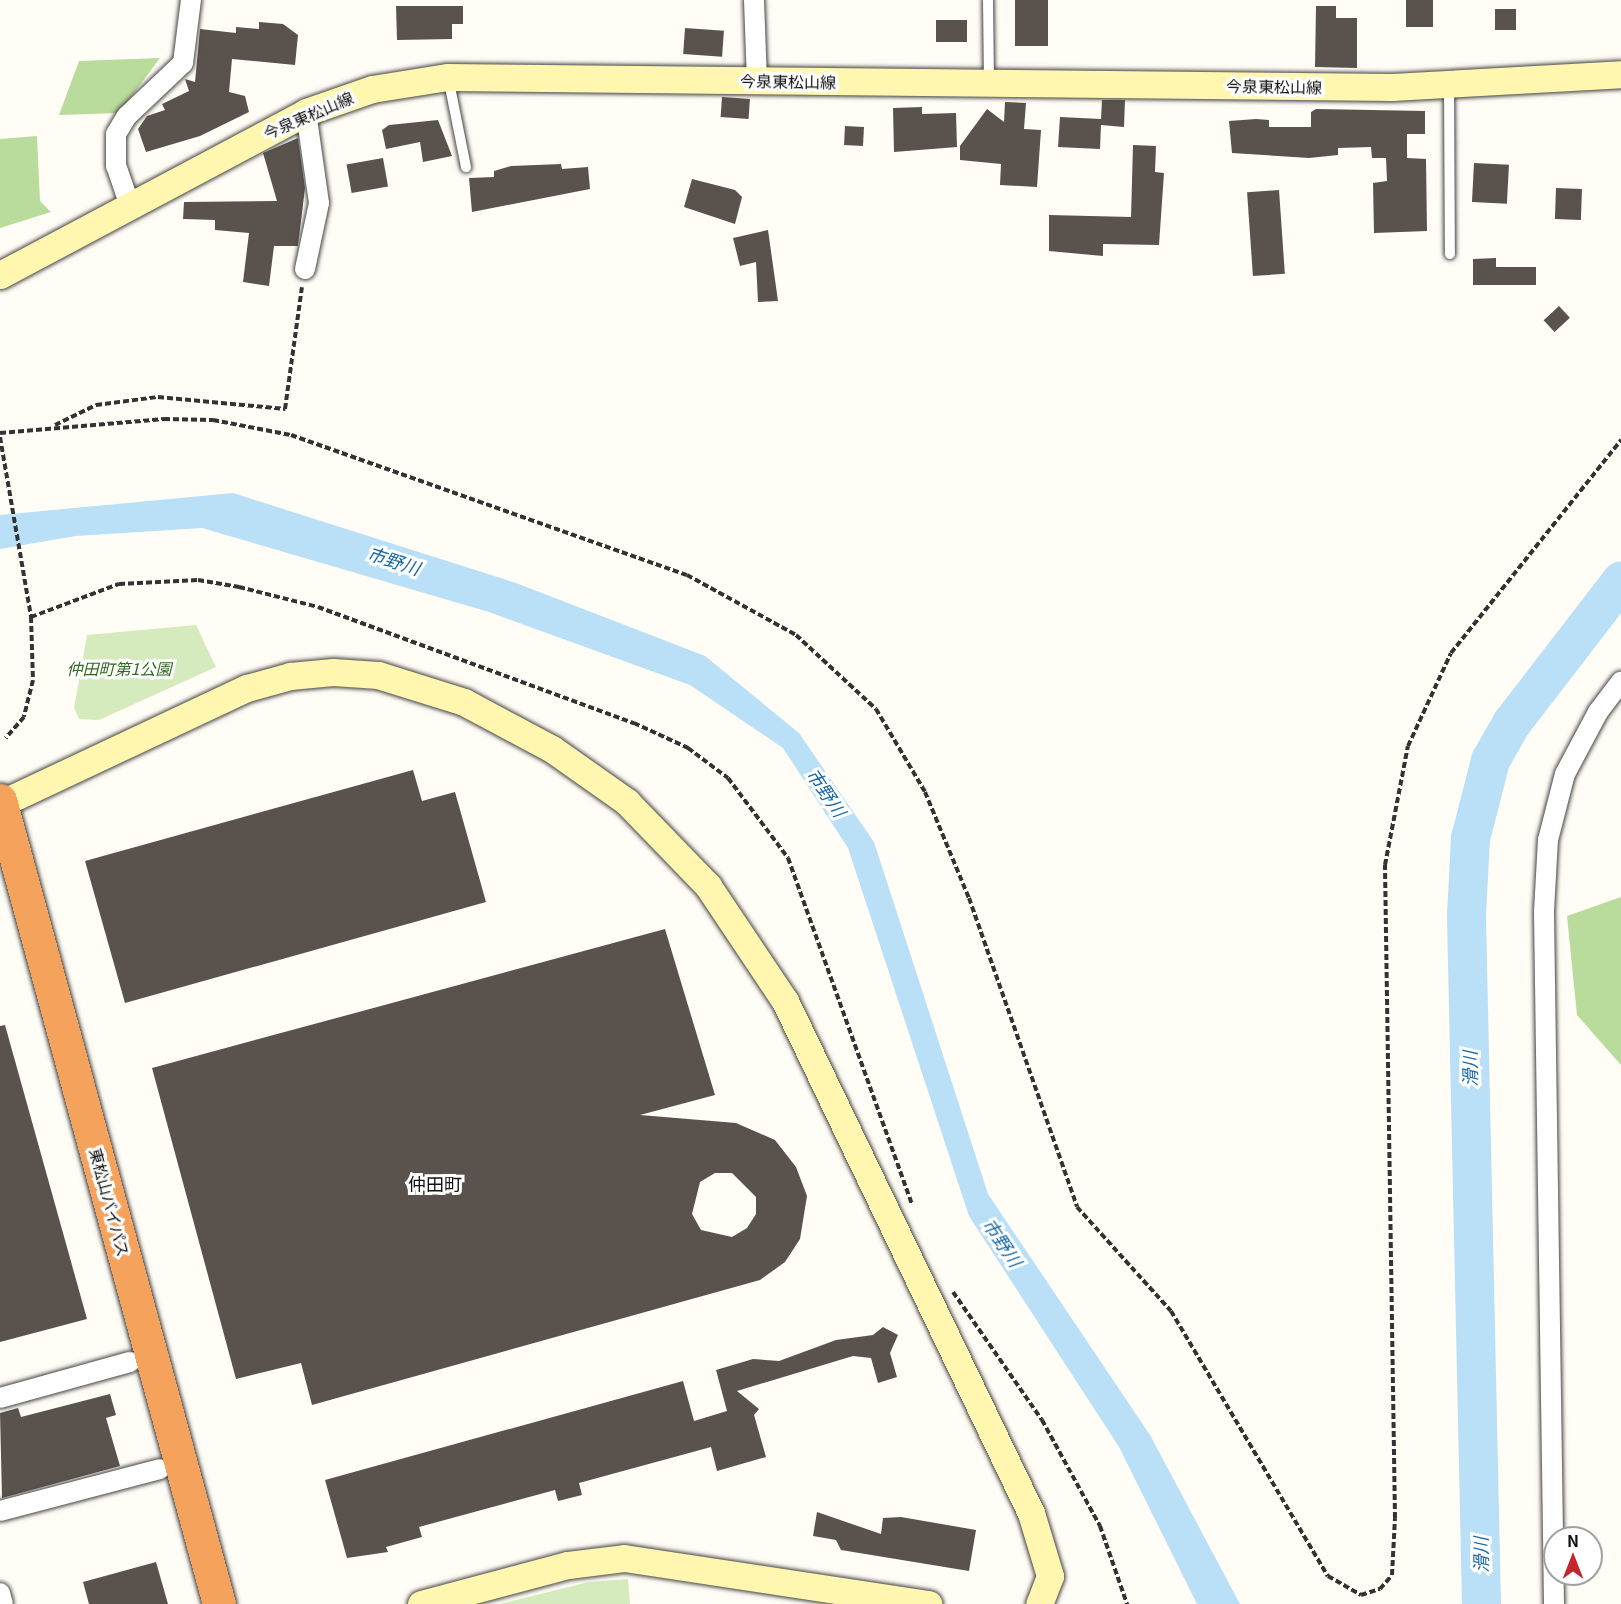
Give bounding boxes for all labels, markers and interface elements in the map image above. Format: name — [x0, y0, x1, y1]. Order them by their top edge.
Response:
street label: 今泉東松山線 — [740, 71, 836, 91]
street label: 今泉東松山線 — [1226, 76, 1322, 96]
street label: 今泉東松山線 — [260, 87, 356, 143]
water label: 市野川 — [365, 541, 423, 579]
park label: 仲田町第1公園 — [67, 658, 171, 678]
water label: 市野川 — [803, 764, 851, 820]
water label: 滑川 — [1458, 1051, 1480, 1087]
street label: 東松山バイパス — [86, 1145, 134, 1259]
district label: 仲田町 — [408, 1172, 462, 1194]
water label: 市野川 — [979, 1214, 1027, 1270]
north arrow — [1543, 1526, 1603, 1586]
text: N — [1567, 1528, 1579, 1552]
water label: 滑川 — [1469, 1537, 1491, 1573]

